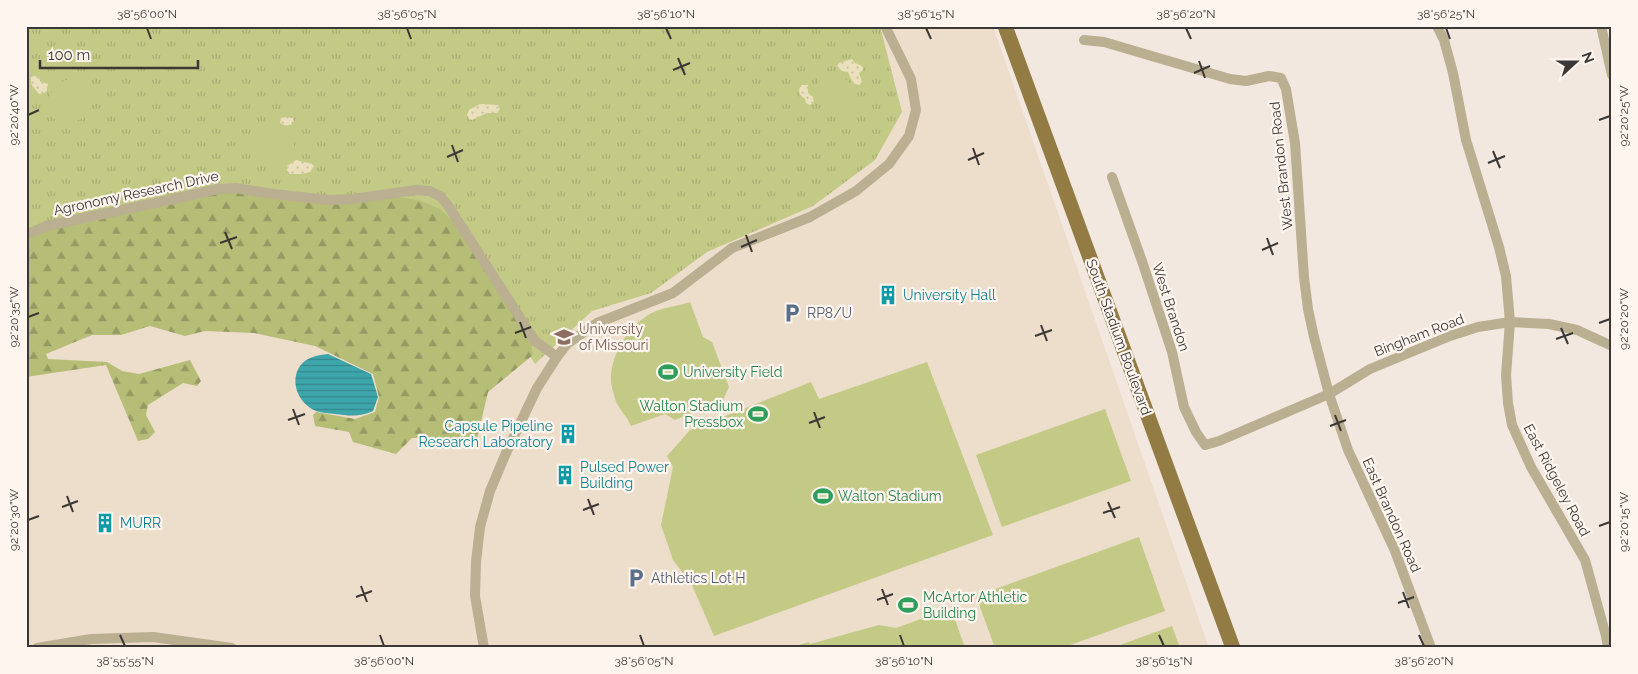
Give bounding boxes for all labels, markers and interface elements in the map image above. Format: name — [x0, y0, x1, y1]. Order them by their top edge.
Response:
text: 38°56'00"N — [117, 7, 177, 21]
text: 38°56'05"N — [377, 7, 437, 21]
text: 38°56'10"N — [637, 7, 695, 21]
text: 38°56'15"N — [897, 7, 955, 21]
text: 38°56'20"N — [1157, 7, 1215, 21]
text: 38°56'25"N — [1417, 7, 1475, 21]
scale bar — [40, 38, 198, 70]
north arrow — [1550, 38, 1600, 88]
text: 100 m — [48, 46, 90, 64]
text: N — [1579, 49, 1598, 65]
text: 92°20'40"W — [7, 84, 21, 146]
text: 92°20'25"W — [1617, 85, 1631, 147]
street label: West Brandon Road — [1266, 101, 1296, 231]
street label: Agronomy Research Drive — [52, 168, 220, 218]
street label: South Stadium Boulevard — [1083, 257, 1155, 417]
street label: West Brandon — [1149, 261, 1193, 353]
building icon: University Hall — [877, 284, 899, 306]
text: 92°20'35"W — [7, 286, 21, 348]
place label: University Hall — [903, 287, 996, 303]
text: 92°20'20"W — [1617, 288, 1631, 350]
parking icon: RP8/U — [781, 302, 803, 324]
place label: RP8/U — [807, 305, 852, 321]
street label: Bingham Road — [1372, 311, 1466, 359]
place label: University of Missouri — [579, 321, 649, 353]
school or university icon: University of Missouri — [553, 326, 575, 348]
sports icon: University Field — [657, 361, 679, 383]
place label: University Field — [683, 364, 782, 380]
place label: Walton Stadium Pressbox — [639, 398, 743, 430]
sports icon: Walton Stadium Pressbox — [747, 403, 769, 425]
place label: Capsule Pipeline Research Laboratory — [419, 418, 553, 450]
street label: East Ridgeley Road — [1521, 421, 1593, 539]
building icon: Capsule Pipeline Research Laboratory — [557, 423, 579, 445]
street label: East Brandon Road — [1360, 455, 1424, 575]
place label: Pulsed Power Building — [580, 459, 669, 491]
building icon: Pulsed Power Building — [554, 464, 576, 486]
sports icon: Walton Stadium — [812, 485, 834, 507]
place label: Walton Stadium — [838, 488, 942, 504]
text: 92°20'30"W — [7, 489, 21, 551]
text: 92°20'15"W — [1617, 492, 1631, 552]
building icon: MURR — [94, 512, 116, 534]
place label: MURR — [120, 515, 161, 531]
parking icon: Athletics Lot H — [625, 567, 647, 589]
place label: Athletics Lot H — [651, 570, 746, 586]
place label: McArtor Athletic Building — [923, 589, 1027, 621]
sports icon: McArtor Athletic Building — [897, 594, 919, 616]
text: 38°55'55"N — [96, 654, 154, 668]
text: 38°56'00"N — [354, 654, 414, 668]
text: 38°56'05"N — [614, 654, 674, 668]
text: 38°56'10"N — [875, 654, 933, 668]
text: 38°56'15"N — [1135, 654, 1193, 668]
text: 38°56'20"N — [1395, 654, 1453, 668]

